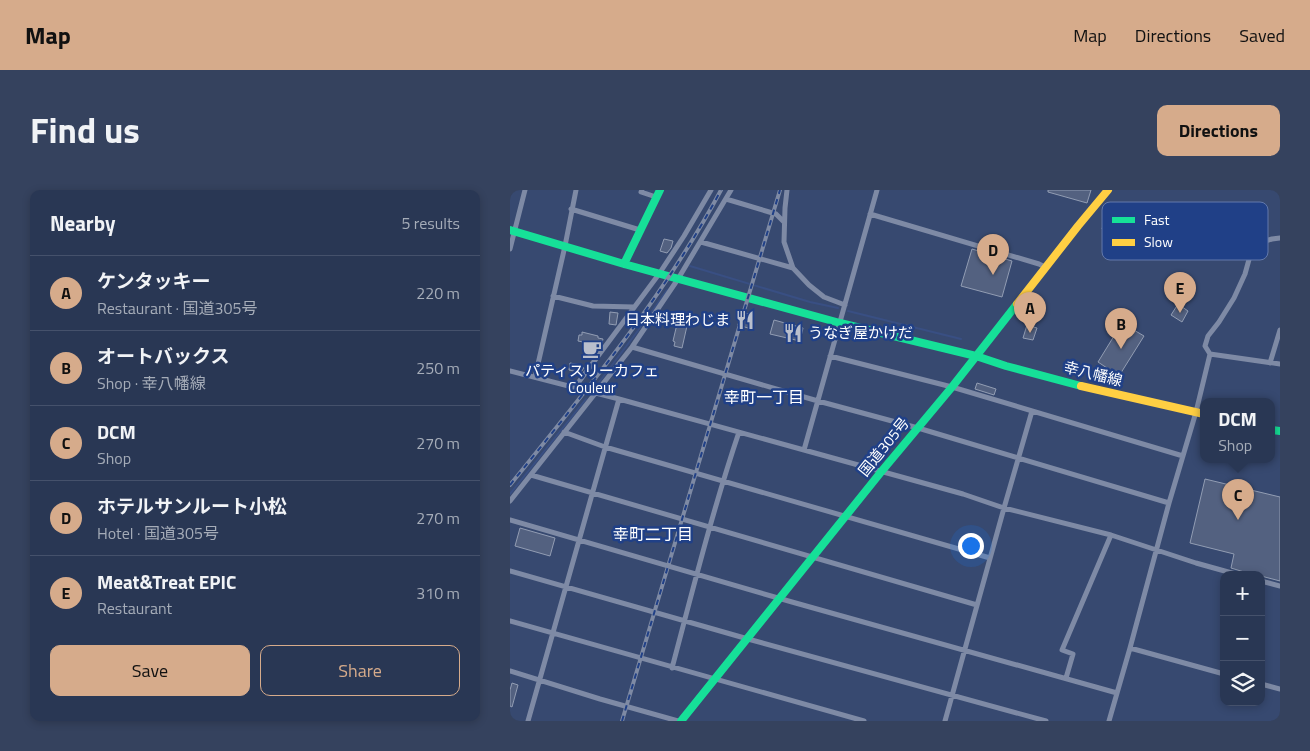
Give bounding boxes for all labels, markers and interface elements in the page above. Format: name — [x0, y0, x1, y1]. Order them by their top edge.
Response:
text: Map — [25, 17, 71, 53]
text: Map — [1073, 22, 1107, 49]
text: Directions — [1135, 22, 1211, 49]
text: Saved — [1239, 22, 1285, 49]
text: Find us — [30, 103, 140, 157]
button: Directions — [1157, 105, 1280, 156]
legend — [1102, 202, 1268, 260]
text: Nearby — [50, 207, 115, 239]
text: Fast — [1144, 209, 1169, 230]
text: 5 results — [401, 211, 460, 235]
text: Slow — [1144, 231, 1173, 252]
pin: D — [977, 234, 1009, 275]
text: ケンタッキー — [97, 266, 210, 295]
pin: E — [1164, 272, 1196, 313]
text: A — [61, 281, 71, 305]
text: 220 m — [416, 281, 460, 305]
pin: A — [1014, 292, 1046, 333]
text: Restaurant · 国道305号 — [97, 296, 257, 320]
place label: 日本料理わじま — [625, 308, 730, 331]
pin: B — [1105, 308, 1137, 349]
restaurant icon: 日本料理わじま — [734, 309, 756, 331]
place label: うなぎ屋かけだ — [808, 321, 913, 344]
restaurant icon: うなぎ屋かけだ — [782, 322, 804, 344]
cafe icon: パティスリーカフェ Couleur — [581, 338, 603, 360]
text: オートバックス — [97, 341, 229, 370]
street label: 幸八幡線 — [1061, 355, 1125, 392]
text: B — [61, 356, 71, 380]
text: 250 m — [416, 356, 460, 380]
place label: パティスリーカフェ Couleur — [525, 359, 659, 399]
text: Shop · 幸八幡線 — [97, 371, 206, 395]
district label: 幸町一丁目 — [724, 385, 804, 409]
popup — [1200, 398, 1275, 463]
text: DCM — [1218, 404, 1257, 433]
street label: 国道305号 — [853, 412, 915, 481]
text: DCM — [97, 417, 136, 446]
text: C — [62, 431, 70, 455]
text: 270 m — [416, 431, 460, 455]
text: Shop — [1218, 433, 1252, 457]
text: Shop — [97, 446, 131, 470]
pin: C — [1222, 479, 1254, 520]
text: ホテルサンルート小松 — [97, 491, 287, 520]
text: D — [61, 506, 71, 530]
text: 270 m — [416, 506, 460, 530]
text: Hotel · 国道305号 — [97, 521, 219, 545]
district label: 幸町二丁目 — [613, 522, 693, 546]
your location — [958, 533, 984, 559]
text: Meat&Treat EPIC — [97, 567, 236, 596]
map controls — [1220, 571, 1265, 706]
button: + — [1220, 571, 1265, 616]
text: E — [62, 581, 70, 605]
text: 310 m — [416, 581, 460, 605]
text: Restaurant — [97, 596, 172, 620]
button: − — [1220, 616, 1265, 661]
button: Save — [50, 645, 250, 696]
button: Share — [260, 645, 460, 696]
button: layers — [1220, 661, 1265, 706]

